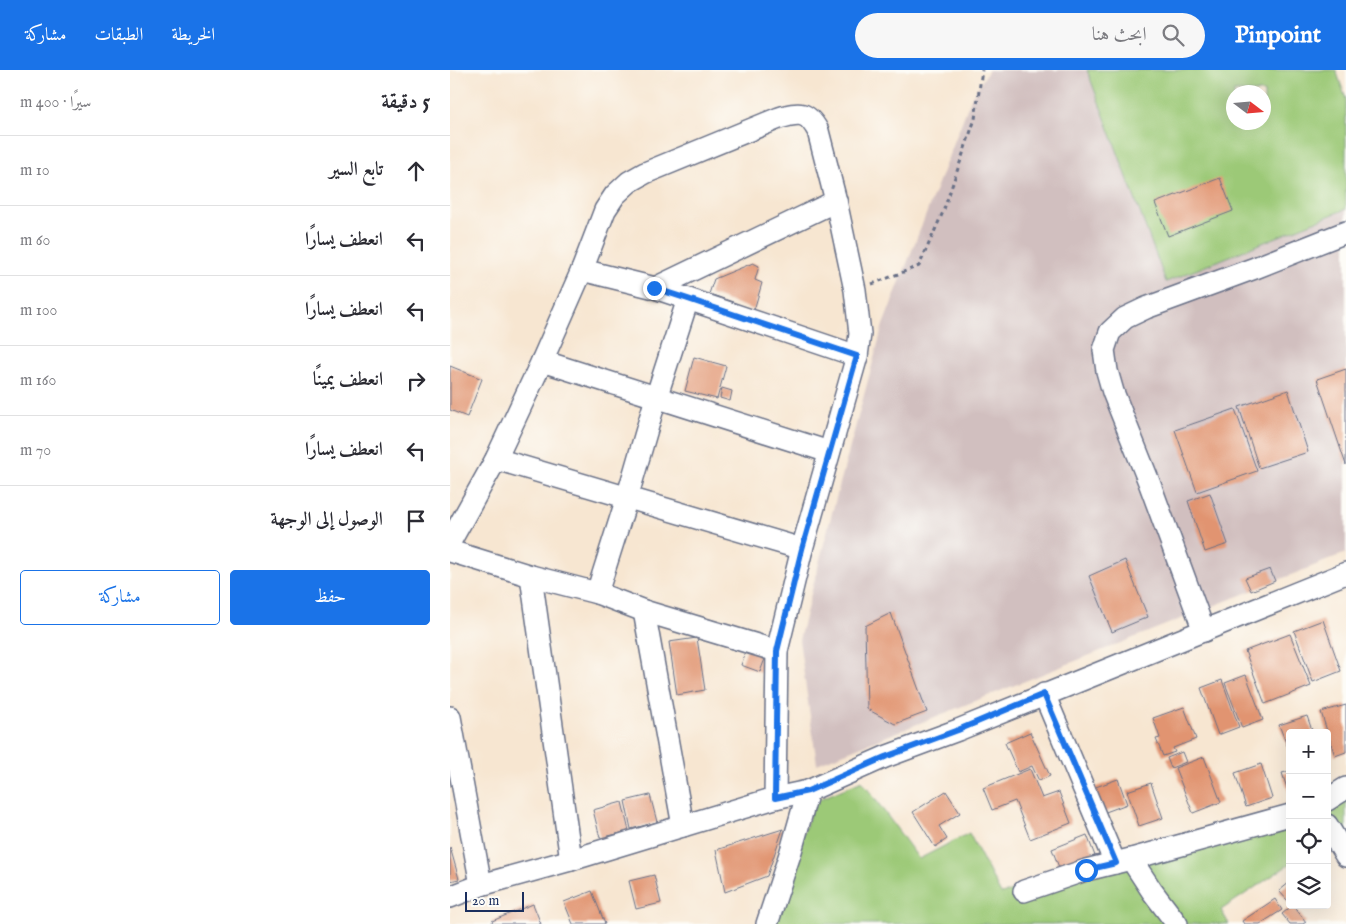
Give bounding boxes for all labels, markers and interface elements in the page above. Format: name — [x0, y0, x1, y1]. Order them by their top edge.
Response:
search box — [855, 13, 1205, 58]
text: Pinpoint — [1235, 20, 1321, 51]
icon: search — [1159, 21, 1187, 49]
text: ابحث هنا — [1092, 23, 1147, 47]
text: مشاركة — [25, 24, 66, 47]
text: الطبقات — [94, 24, 143, 47]
text: الخريطة — [171, 24, 215, 47]
north arrow — [1226, 85, 1271, 130]
text: 5 دقيقة — [381, 89, 430, 116]
text: سيرًا · 400 m — [20, 93, 91, 113]
icon: ahead — [402, 157, 430, 185]
text: تابع السير — [329, 158, 383, 182]
text: 10 m — [20, 161, 50, 181]
icon: left — [402, 227, 430, 255]
text: انعطف يسارًا — [305, 228, 383, 252]
text: 60 m — [20, 231, 50, 251]
route end — [643, 277, 666, 300]
icon: left — [402, 297, 430, 325]
text: انعطف يسارًا — [305, 298, 383, 322]
text: 100 m — [20, 301, 57, 321]
icon: right — [402, 367, 430, 395]
text: انعطف يمينًا — [313, 368, 383, 392]
text: 160 m — [20, 371, 56, 391]
icon: left — [402, 437, 430, 465]
text: انعطف يسارًا — [305, 438, 383, 462]
text: 70 m — [20, 441, 51, 461]
icon: arrive — [402, 507, 430, 535]
text: الوصول إلى الوجهة — [271, 508, 383, 532]
button: مشاركة — [20, 570, 220, 625]
button: حفظ — [230, 570, 430, 625]
map controls — [1286, 729, 1331, 909]
button: + — [1286, 729, 1331, 774]
button: − — [1286, 774, 1331, 819]
button: locate — [1286, 819, 1331, 864]
route start — [1075, 859, 1098, 882]
button: layers — [1286, 864, 1331, 909]
scale bar — [465, 889, 524, 912]
text: 20 m — [472, 892, 499, 910]

